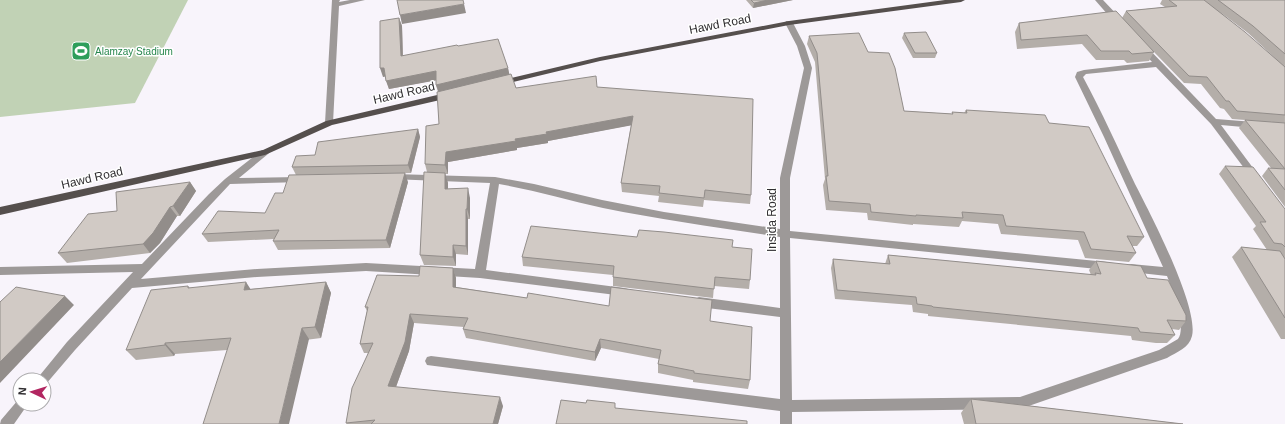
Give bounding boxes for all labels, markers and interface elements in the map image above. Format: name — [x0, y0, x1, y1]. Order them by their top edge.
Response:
street label: Hawd Road — [688, 11, 752, 37]
sports icon: Alamzay Stadium — [70, 40, 92, 62]
place label: Alamzay Stadium — [95, 46, 173, 57]
street label: Hawd Road — [372, 79, 436, 107]
street label: Hawd Road — [60, 164, 124, 192]
street label: Insida Road — [765, 188, 779, 252]
north arrow — [12, 372, 52, 412]
text: N — [16, 387, 28, 396]

